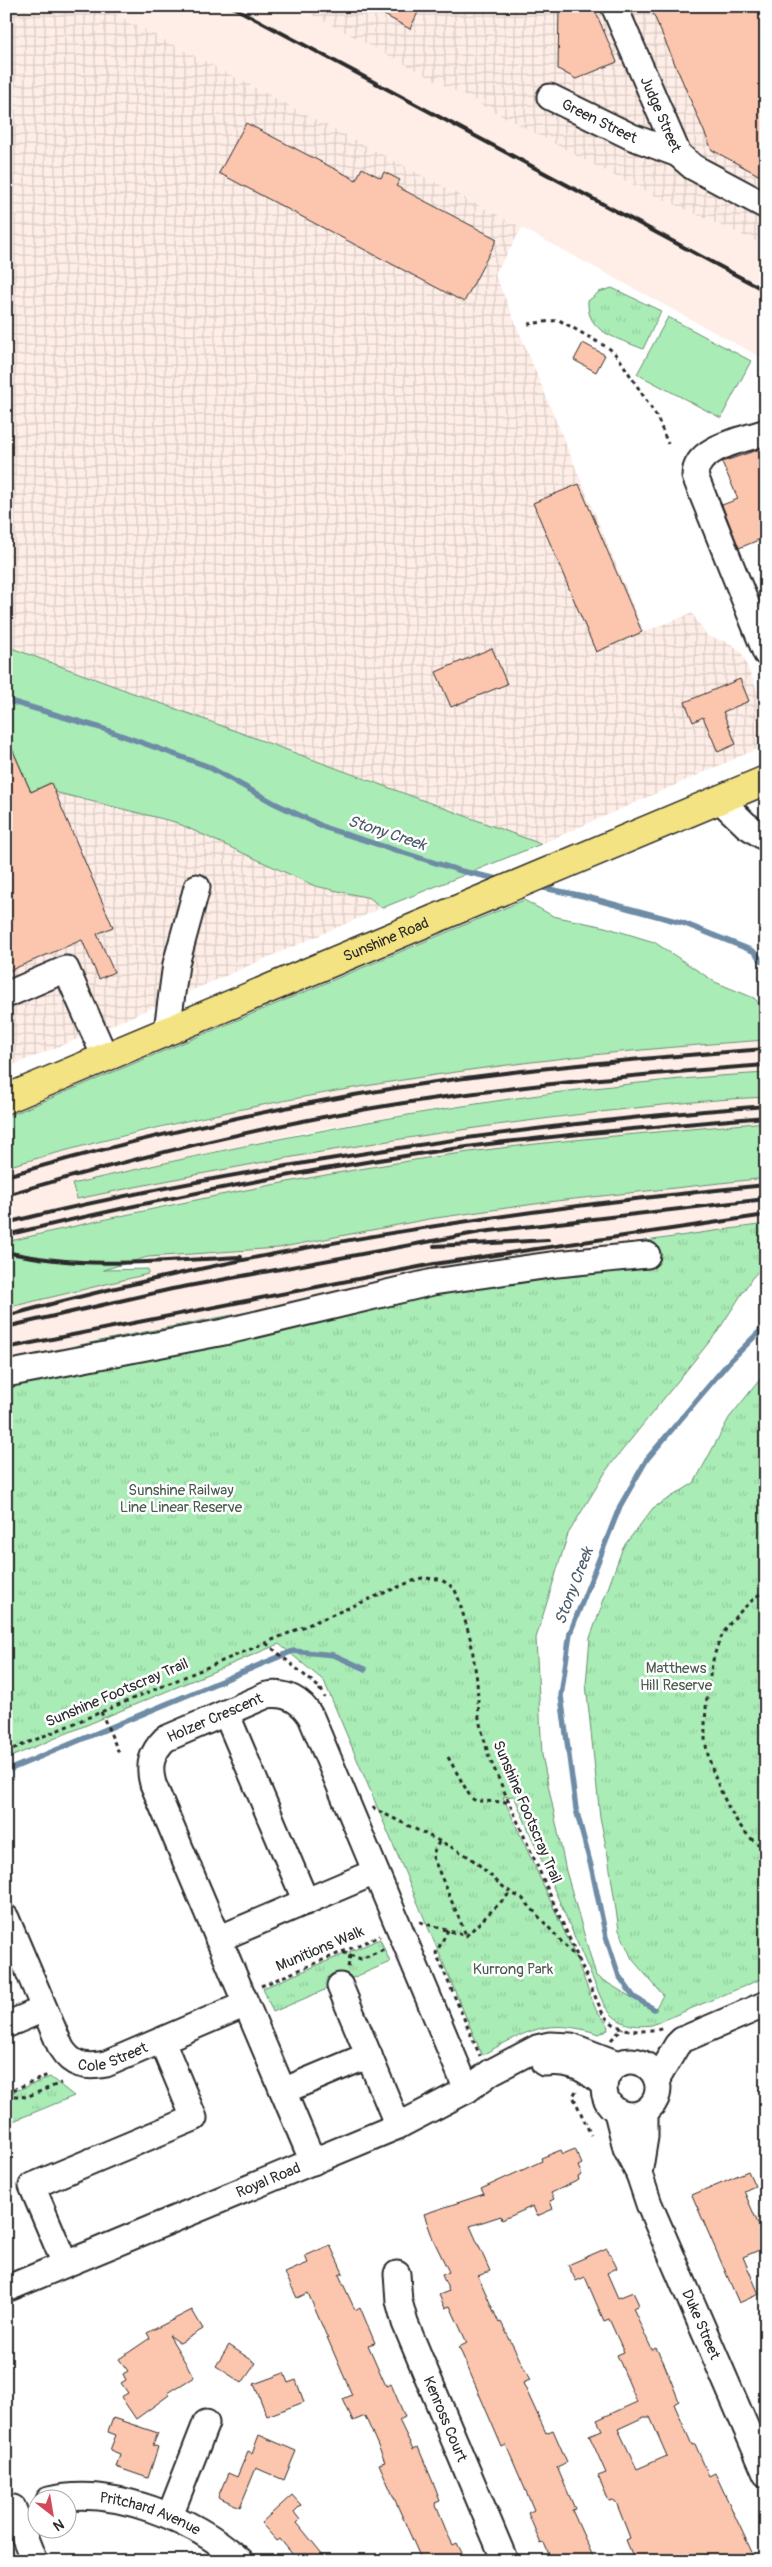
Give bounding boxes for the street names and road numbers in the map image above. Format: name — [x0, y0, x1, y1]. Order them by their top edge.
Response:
street label: Judge Street — [636, 73, 686, 156]
street label: Green Street — [558, 95, 641, 148]
street label: Sunshine Road — [340, 913, 432, 966]
street label: Sunshine Footscray Trail — [43, 1654, 191, 1732]
street label: Holzer Crescent — [164, 1688, 266, 1747]
street label: Sunshine Footscray Trail — [488, 1738, 566, 1886]
street label: Munitions Walk — [273, 1922, 368, 1976]
street label: Cole Street — [76, 2037, 151, 2075]
street label: Royal Road — [233, 2158, 303, 2202]
street label: Duke Street — [678, 2287, 725, 2363]
street label: Kenross Court — [419, 2373, 472, 2465]
street label: Pritchard Avenue — [99, 2488, 204, 2540]

